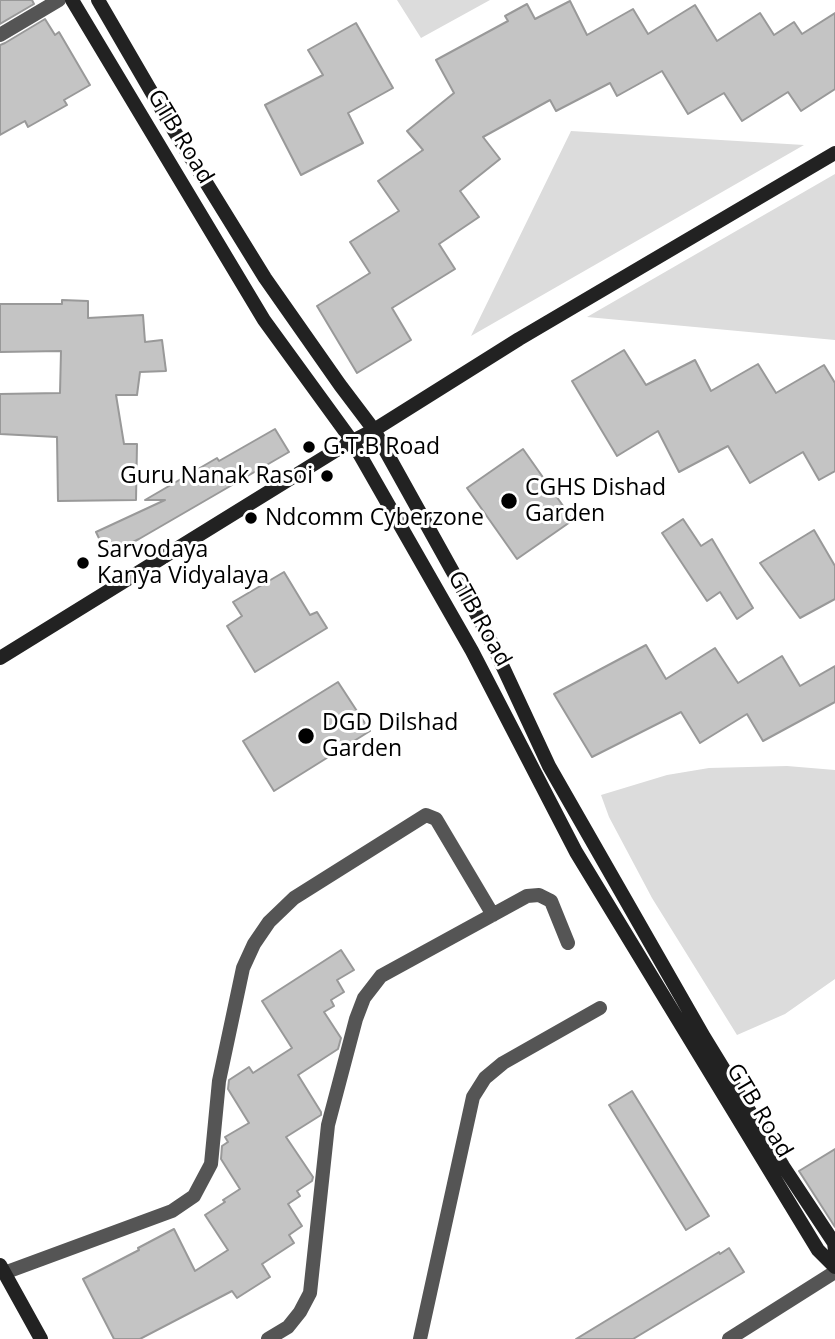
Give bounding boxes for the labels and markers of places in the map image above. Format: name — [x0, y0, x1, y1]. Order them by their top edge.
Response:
place label: G.T.B Road — [323, 433, 440, 461]
marker: G.T.B Road — [301, 439, 317, 455]
place label: Guru Nanak Rasoi — [120, 462, 313, 490]
marker: Guru Nanak Rasoi — [319, 468, 335, 484]
place label: CGHS Dishad Garden — [525, 474, 666, 528]
marker: CGHS Dishad Garden — [499, 491, 519, 511]
place label: Ndcomm Cyberzone — [265, 504, 484, 532]
marker: Ndcomm Cyberzone — [243, 510, 259, 526]
place label: Sarvodaya Kanya Vidyalaya — [97, 536, 269, 590]
marker: Sarvodaya Kanya Vidyalaya — [75, 555, 91, 571]
place label: DGD Dilshad Garden — [322, 709, 458, 763]
marker: DGD Dilshad Garden — [296, 726, 316, 746]

